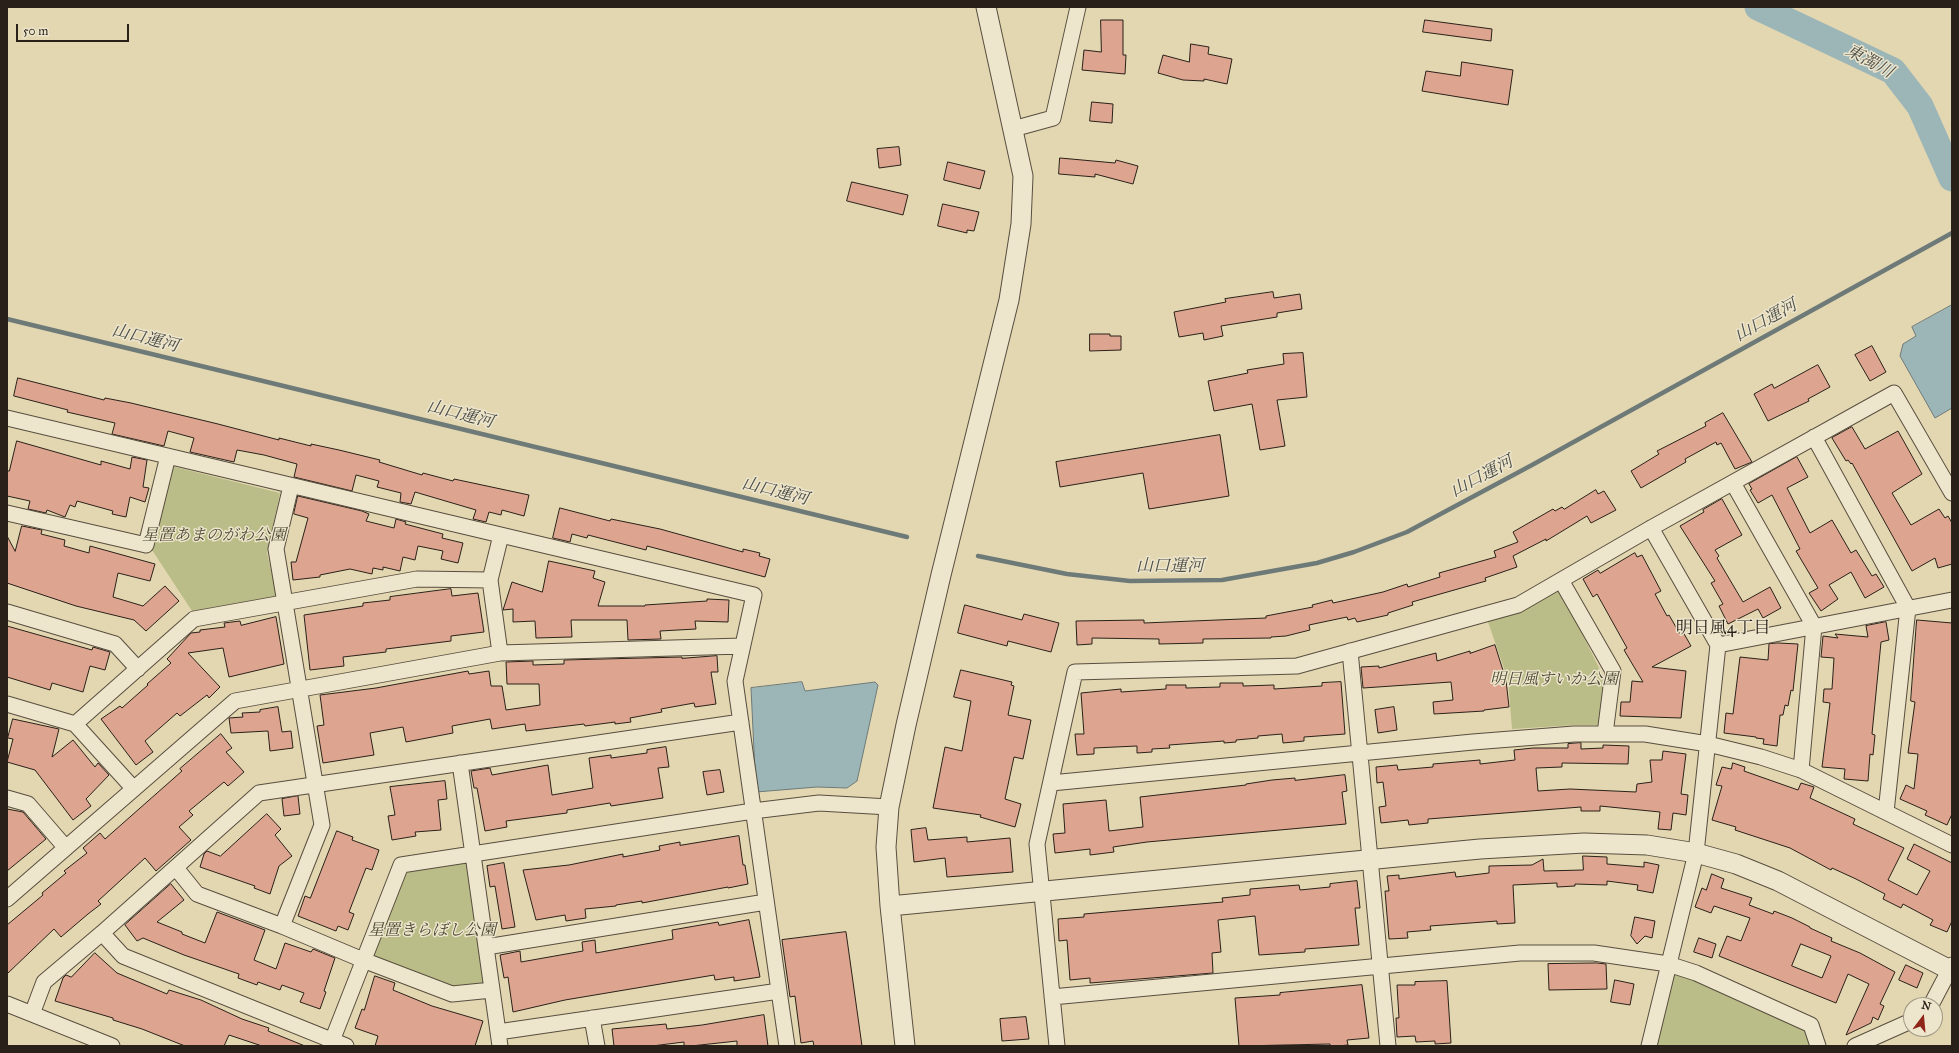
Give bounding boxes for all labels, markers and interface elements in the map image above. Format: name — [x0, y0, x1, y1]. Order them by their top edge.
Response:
scale bar — [18, 16, 131, 42]
text: 50 m — [23, 24, 48, 38]
water label: 東濁川 — [1842, 41, 1896, 83]
water label: 山口運河 — [1731, 296, 1801, 346]
water label: 山口運河 — [110, 321, 180, 357]
water label: 山口運河 — [425, 397, 495, 433]
water label: 山口運河 — [1447, 452, 1517, 502]
water label: 山口運河 — [740, 474, 810, 510]
park label: 星置あまのがわ公園 — [142, 526, 286, 546]
water label: 山口運河 — [1136, 557, 1204, 577]
district label: 明日風4丁目 — [1676, 619, 1770, 639]
park label: 明日風すいか公園 — [1490, 670, 1618, 690]
park label: 星置きらぼし公園 — [368, 921, 496, 941]
north arrow — [1903, 997, 1943, 1037]
text: N — [1920, 998, 1932, 1013]

